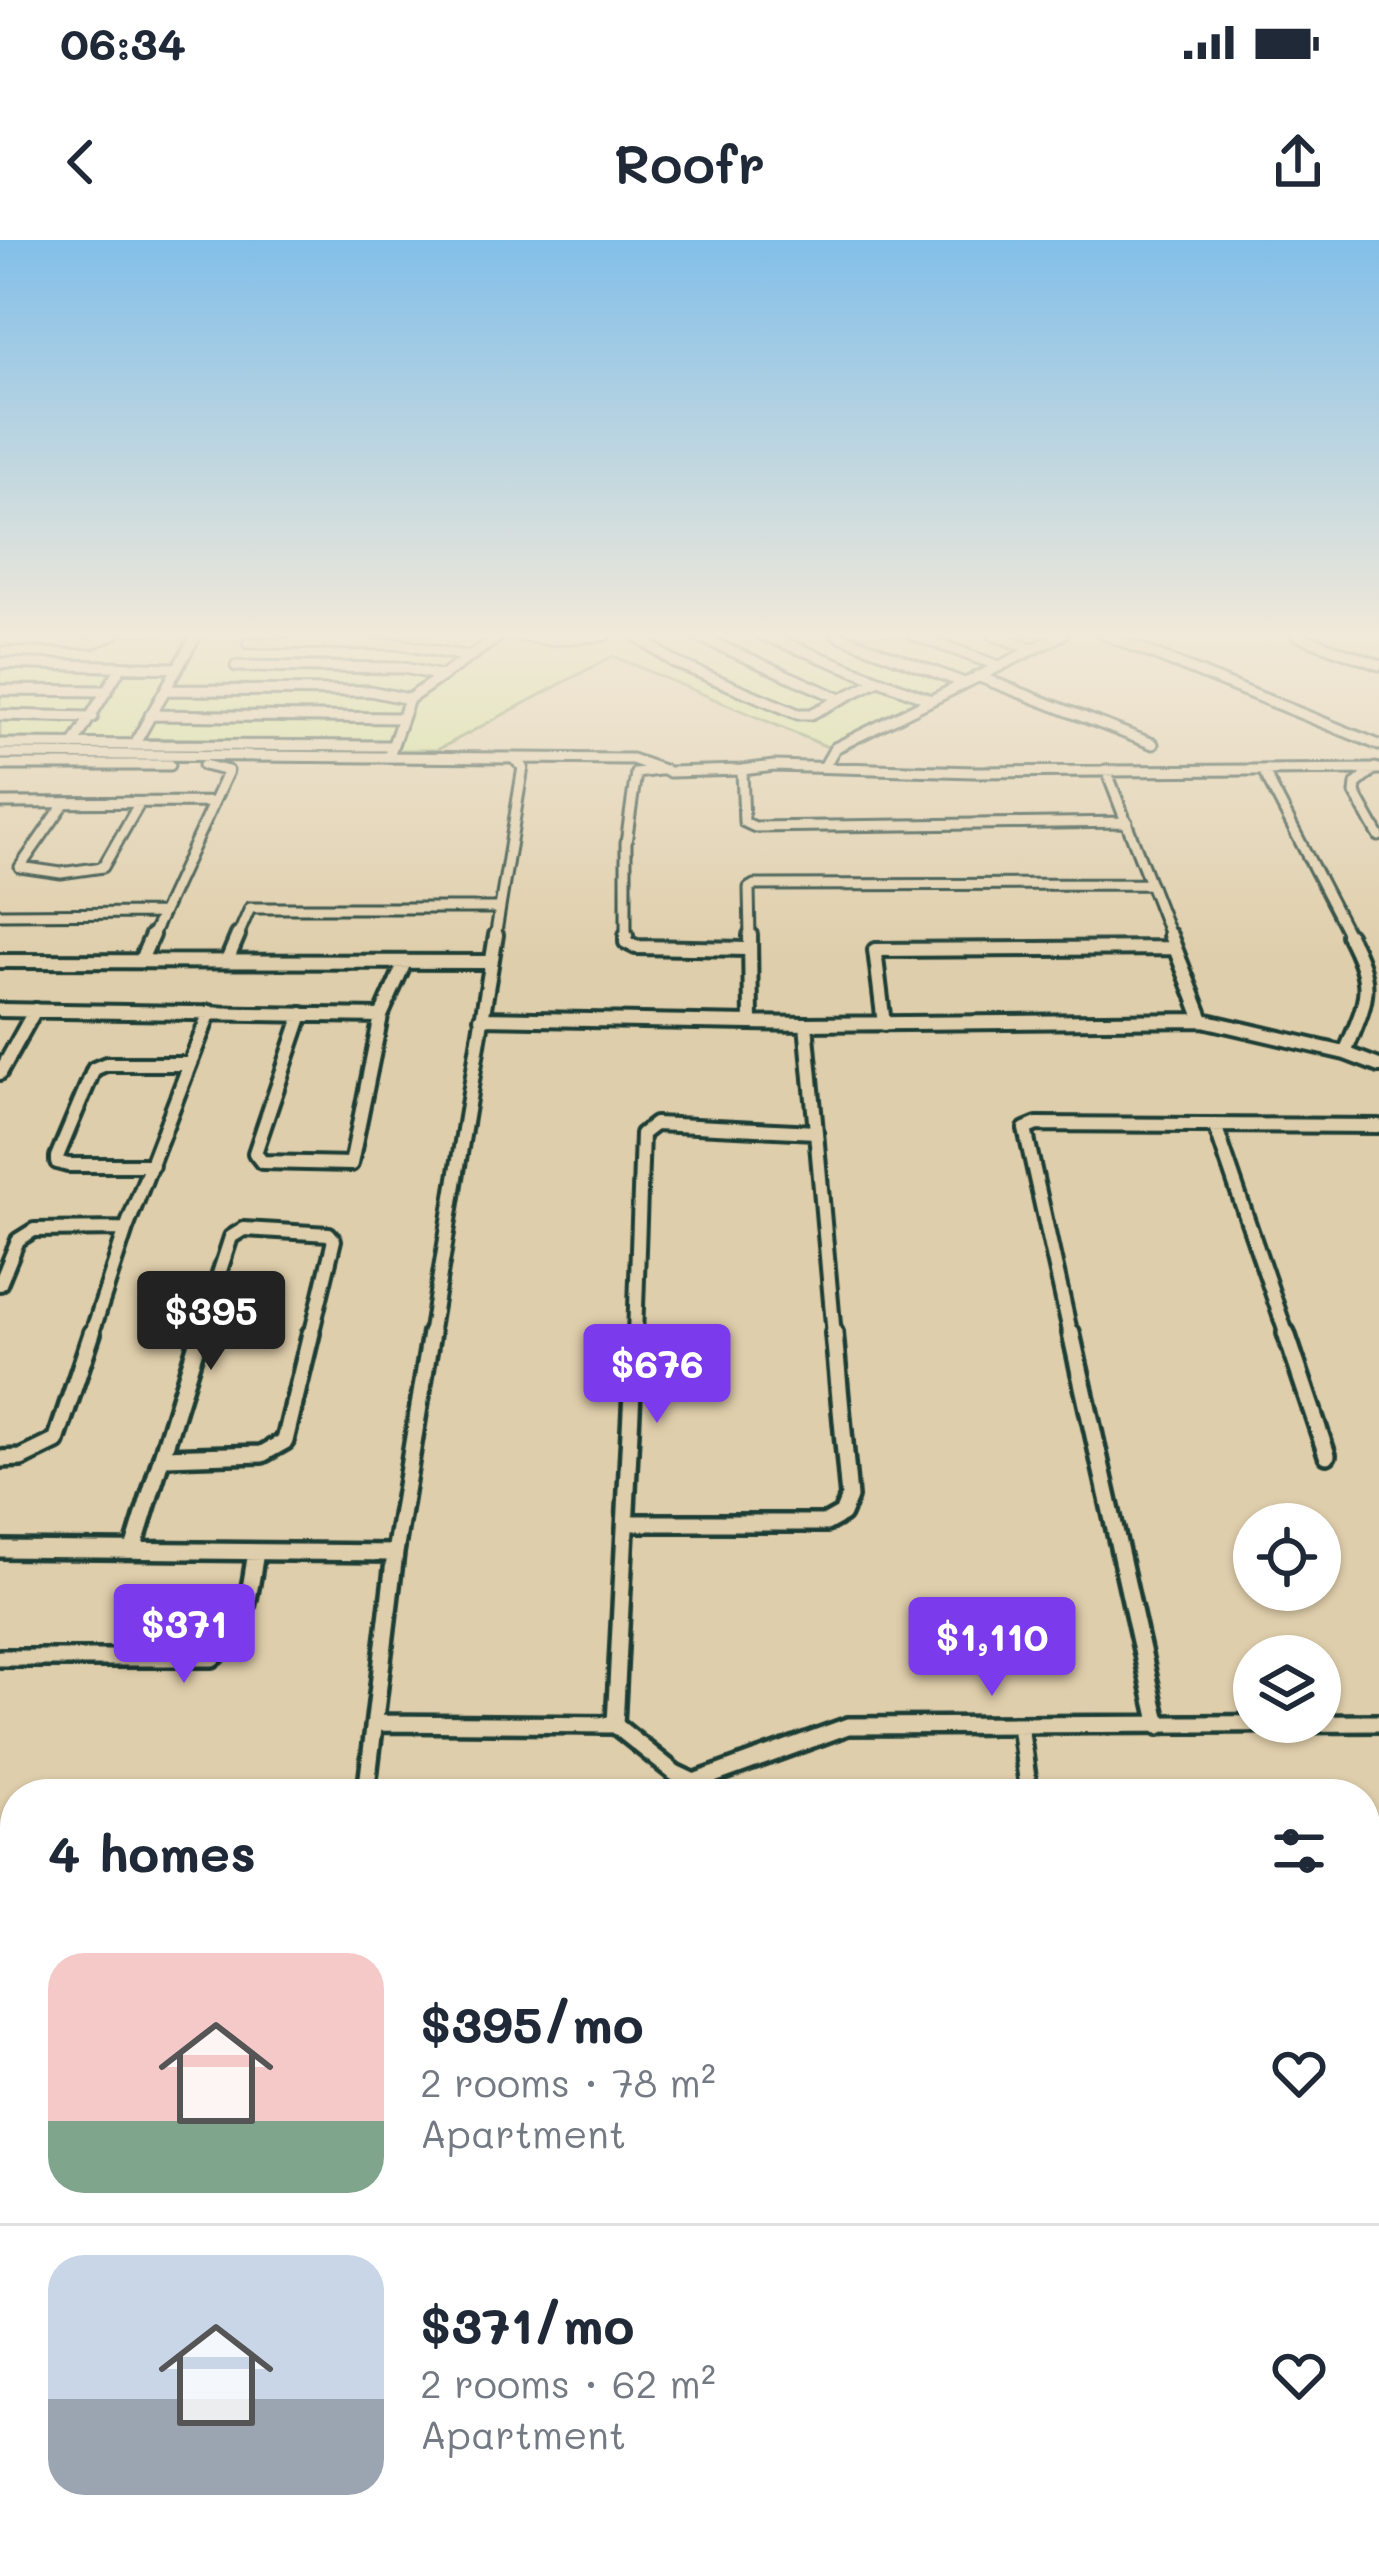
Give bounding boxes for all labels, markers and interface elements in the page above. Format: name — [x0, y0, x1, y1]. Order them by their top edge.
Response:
text: 06:34 — [60, 13, 186, 71]
text: Roofr — [614, 127, 765, 198]
icon: back — [48, 129, 114, 195]
icon: share — [1265, 129, 1331, 195]
pin: $395 — [140, 1271, 282, 1373]
text: $395 — [164, 1284, 258, 1335]
pin: $676 — [586, 1324, 728, 1426]
text: $676 — [610, 1337, 704, 1388]
map controls — [1233, 1503, 1341, 1743]
button: locate — [1233, 1503, 1341, 1611]
pin: $371 — [113, 1584, 255, 1686]
text: $371 — [141, 1597, 227, 1648]
pin: $1,110 — [894, 1597, 1090, 1699]
text: $1,110 — [936, 1610, 1048, 1661]
button: layers — [1233, 1635, 1341, 1743]
text: 4 homes — [48, 1818, 256, 1885]
icon: filters — [1266, 1818, 1332, 1884]
text: $395/mo — [420, 1989, 644, 2056]
icon: home — [144, 2001, 288, 2145]
icon: heart — [1266, 2040, 1332, 2106]
text: 2 rooms · 78 m² — [420, 2056, 716, 2107]
text: Apartment — [420, 2107, 626, 2158]
text: $371/mo — [420, 2290, 634, 2357]
icon: home — [144, 2303, 288, 2447]
icon: heart — [1266, 2342, 1332, 2408]
text: 2 rooms · 62 m² — [420, 2357, 716, 2408]
text: Apartment — [420, 2408, 626, 2459]

